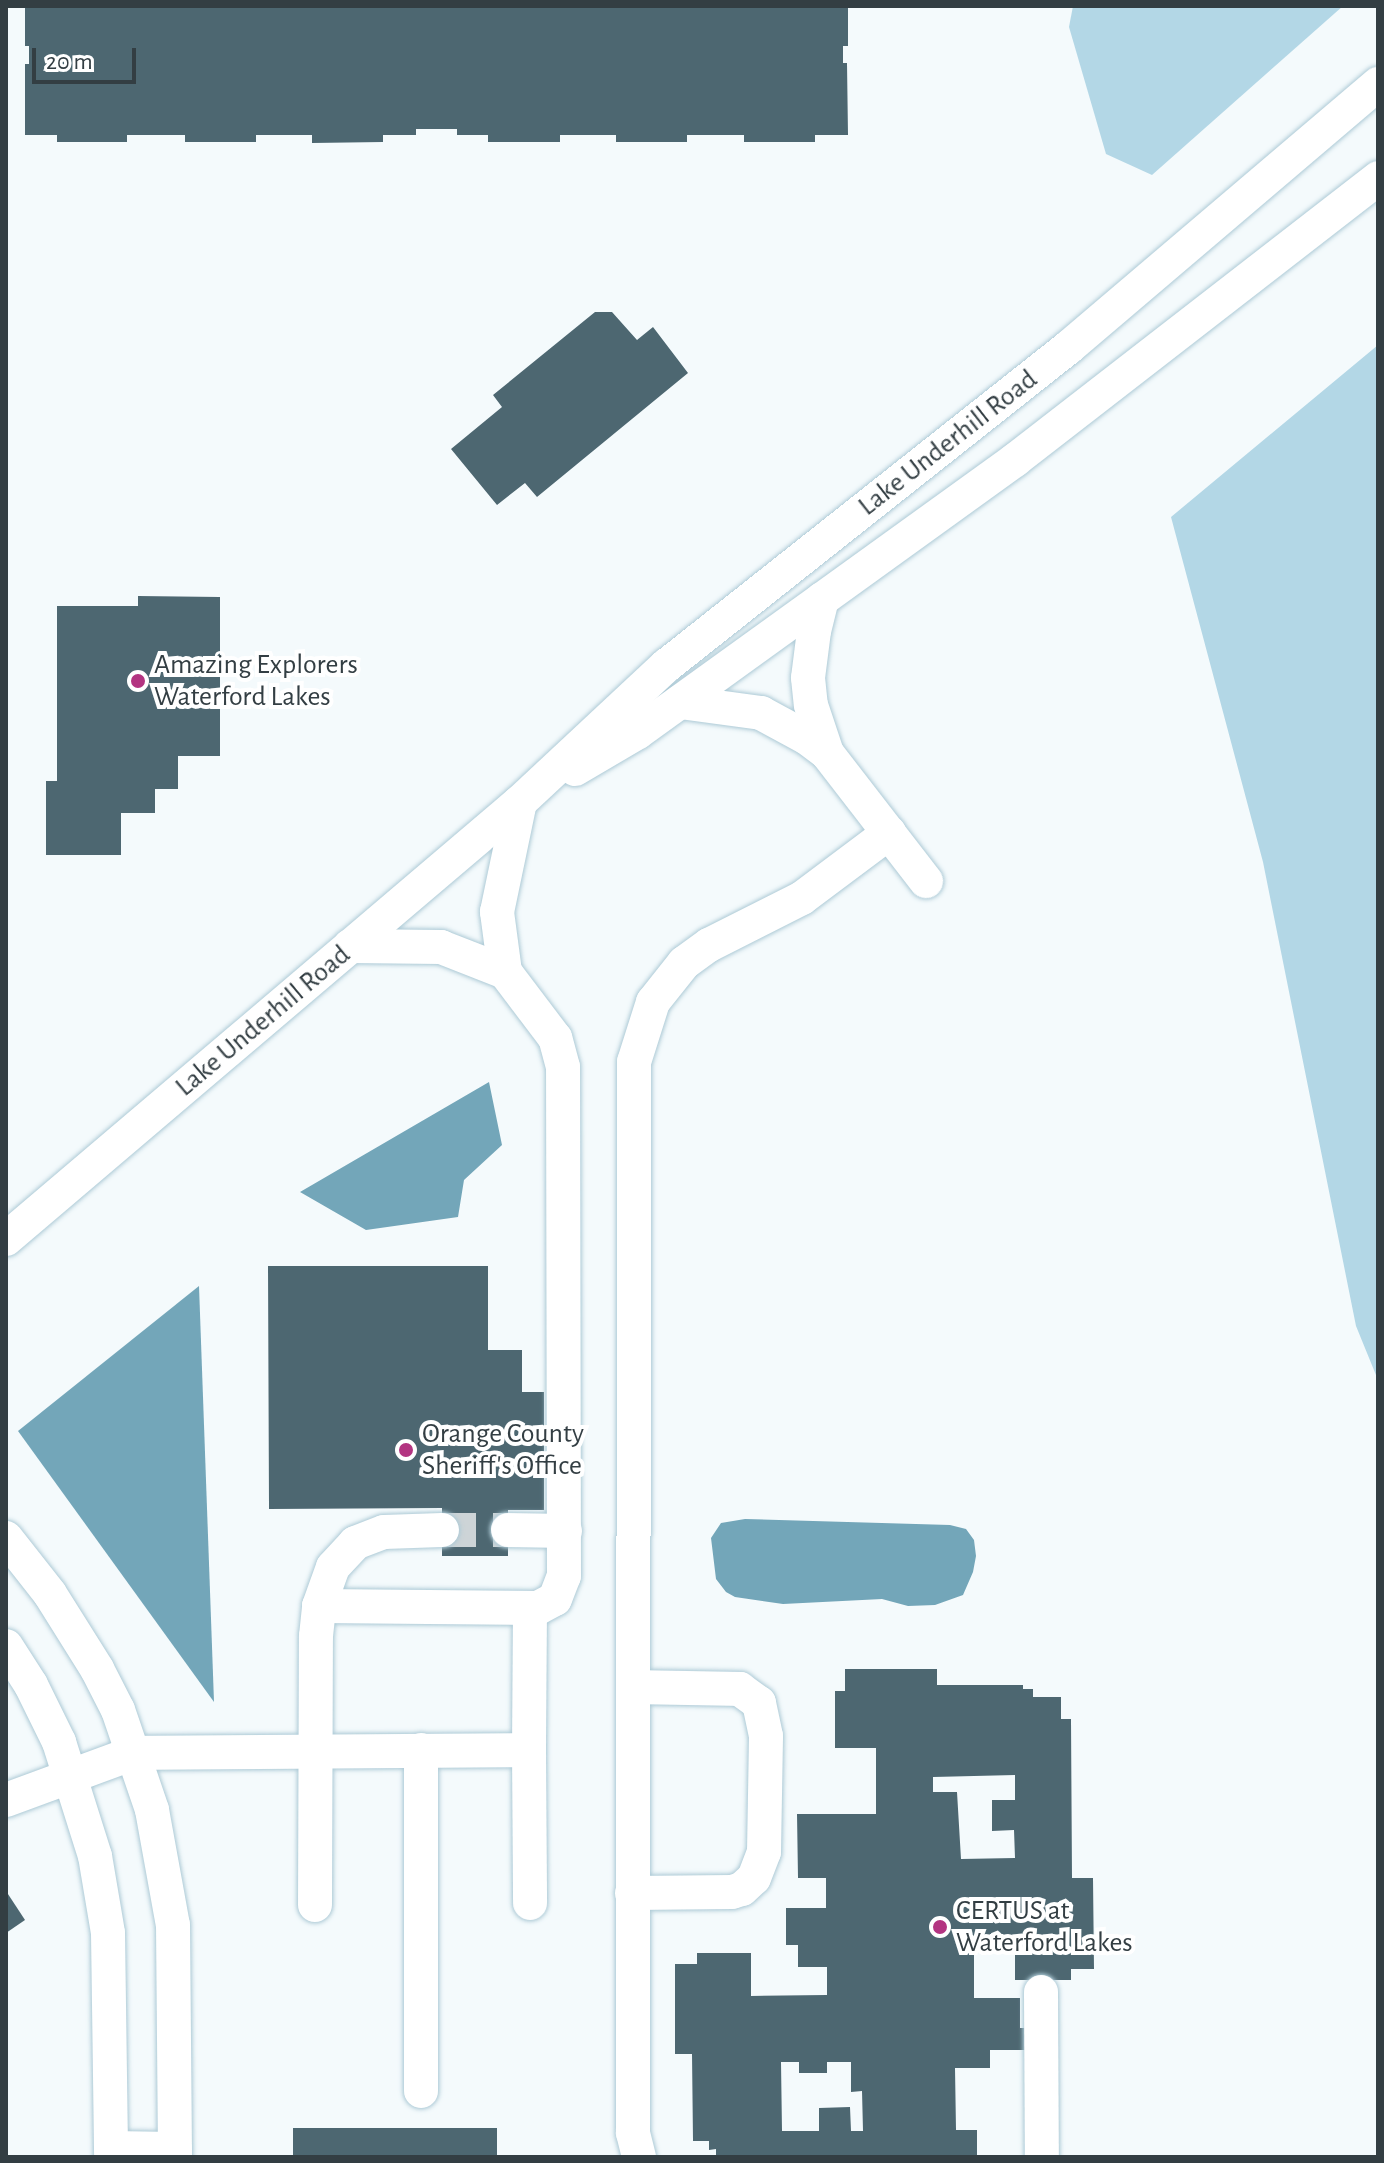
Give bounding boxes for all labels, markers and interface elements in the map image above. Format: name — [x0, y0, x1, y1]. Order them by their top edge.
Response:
scale bar — [36, 32, 140, 82]
text: 20 m — [46, 50, 93, 74]
street label: Lake Underhill Road — [852, 363, 1044, 523]
place label: Amazing Explorers Waterford Lakes — [154, 648, 358, 714]
marker: Amazing Explorers Waterford Lakes — [129, 672, 147, 690]
street label: Lake Underhill Road — [169, 938, 357, 1104]
place label: Orange County Sheriff's Office — [422, 1417, 584, 1483]
marker: Orange County Sheriff's Office — [397, 1441, 415, 1459]
place label: CERTUS at Waterford Lakes — [956, 1894, 1133, 1960]
marker: CERTUS at Waterford Lakes — [931, 1918, 949, 1936]

